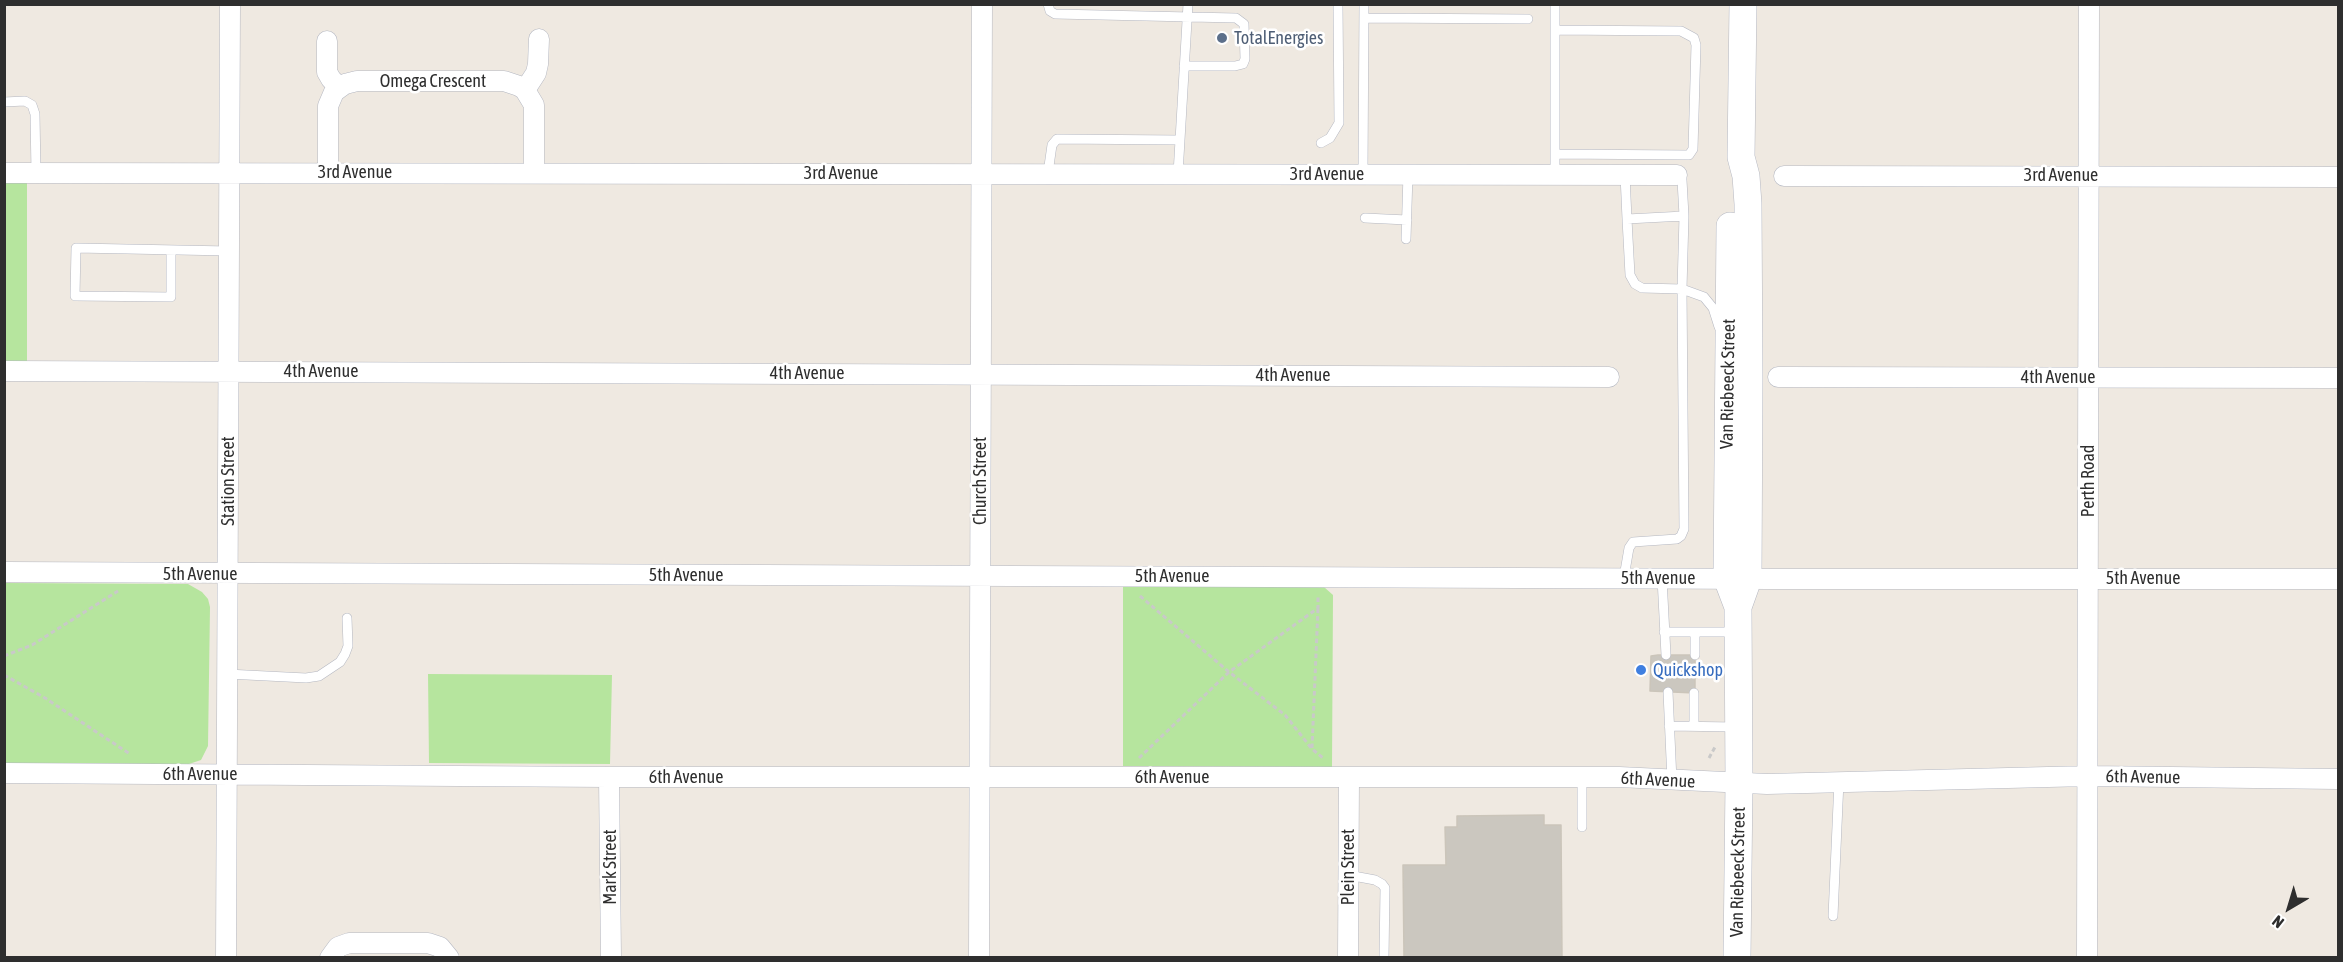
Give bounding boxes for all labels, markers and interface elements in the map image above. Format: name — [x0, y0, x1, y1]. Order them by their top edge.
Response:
place label: TotalEnergies — [1234, 27, 1323, 49]
marker: TotalEnergies — [1215, 31, 1229, 45]
street label: Omega Crescent — [380, 70, 486, 92]
street label: 3rd Avenue — [318, 161, 392, 183]
street label: 3rd Avenue — [804, 162, 878, 184]
street label: 3rd Avenue — [1290, 163, 1364, 185]
street label: 3rd Avenue — [2024, 164, 2098, 186]
street label: Van Riebeeck Street — [1716, 319, 1740, 449]
street label: 4th Avenue — [284, 360, 358, 382]
street label: 4th Avenue — [770, 362, 844, 384]
street label: 4th Avenue — [1256, 364, 1330, 386]
street label: 4th Avenue — [2021, 366, 2095, 388]
street label: Station Street — [217, 436, 239, 526]
street label: Church Street — [969, 437, 991, 525]
street label: Perth Road — [2077, 445, 2099, 517]
street label: 5th Avenue — [163, 563, 237, 585]
street label: 5th Avenue — [649, 564, 723, 586]
street label: 5th Avenue — [1135, 565, 1209, 587]
street label: 5th Avenue — [1621, 567, 1695, 589]
street label: 5th Avenue — [2106, 567, 2180, 589]
place label: Quickshop — [1653, 659, 1723, 681]
marker: Quickshop — [1634, 663, 1648, 677]
street label: 6th Avenue — [163, 763, 237, 785]
street label: 6th Avenue — [649, 766, 723, 788]
street label: 6th Avenue — [1135, 766, 1209, 788]
street label: 6th Avenue — [2105, 766, 2181, 788]
street label: 6th Avenue — [1620, 767, 1696, 793]
street label: Van Riebeeck Street — [1726, 807, 1750, 937]
street label: Mark Street — [599, 829, 621, 905]
street label: Plein Street — [1337, 829, 1359, 905]
north arrow — [2259, 878, 2319, 938]
text: N — [2269, 912, 2287, 932]

